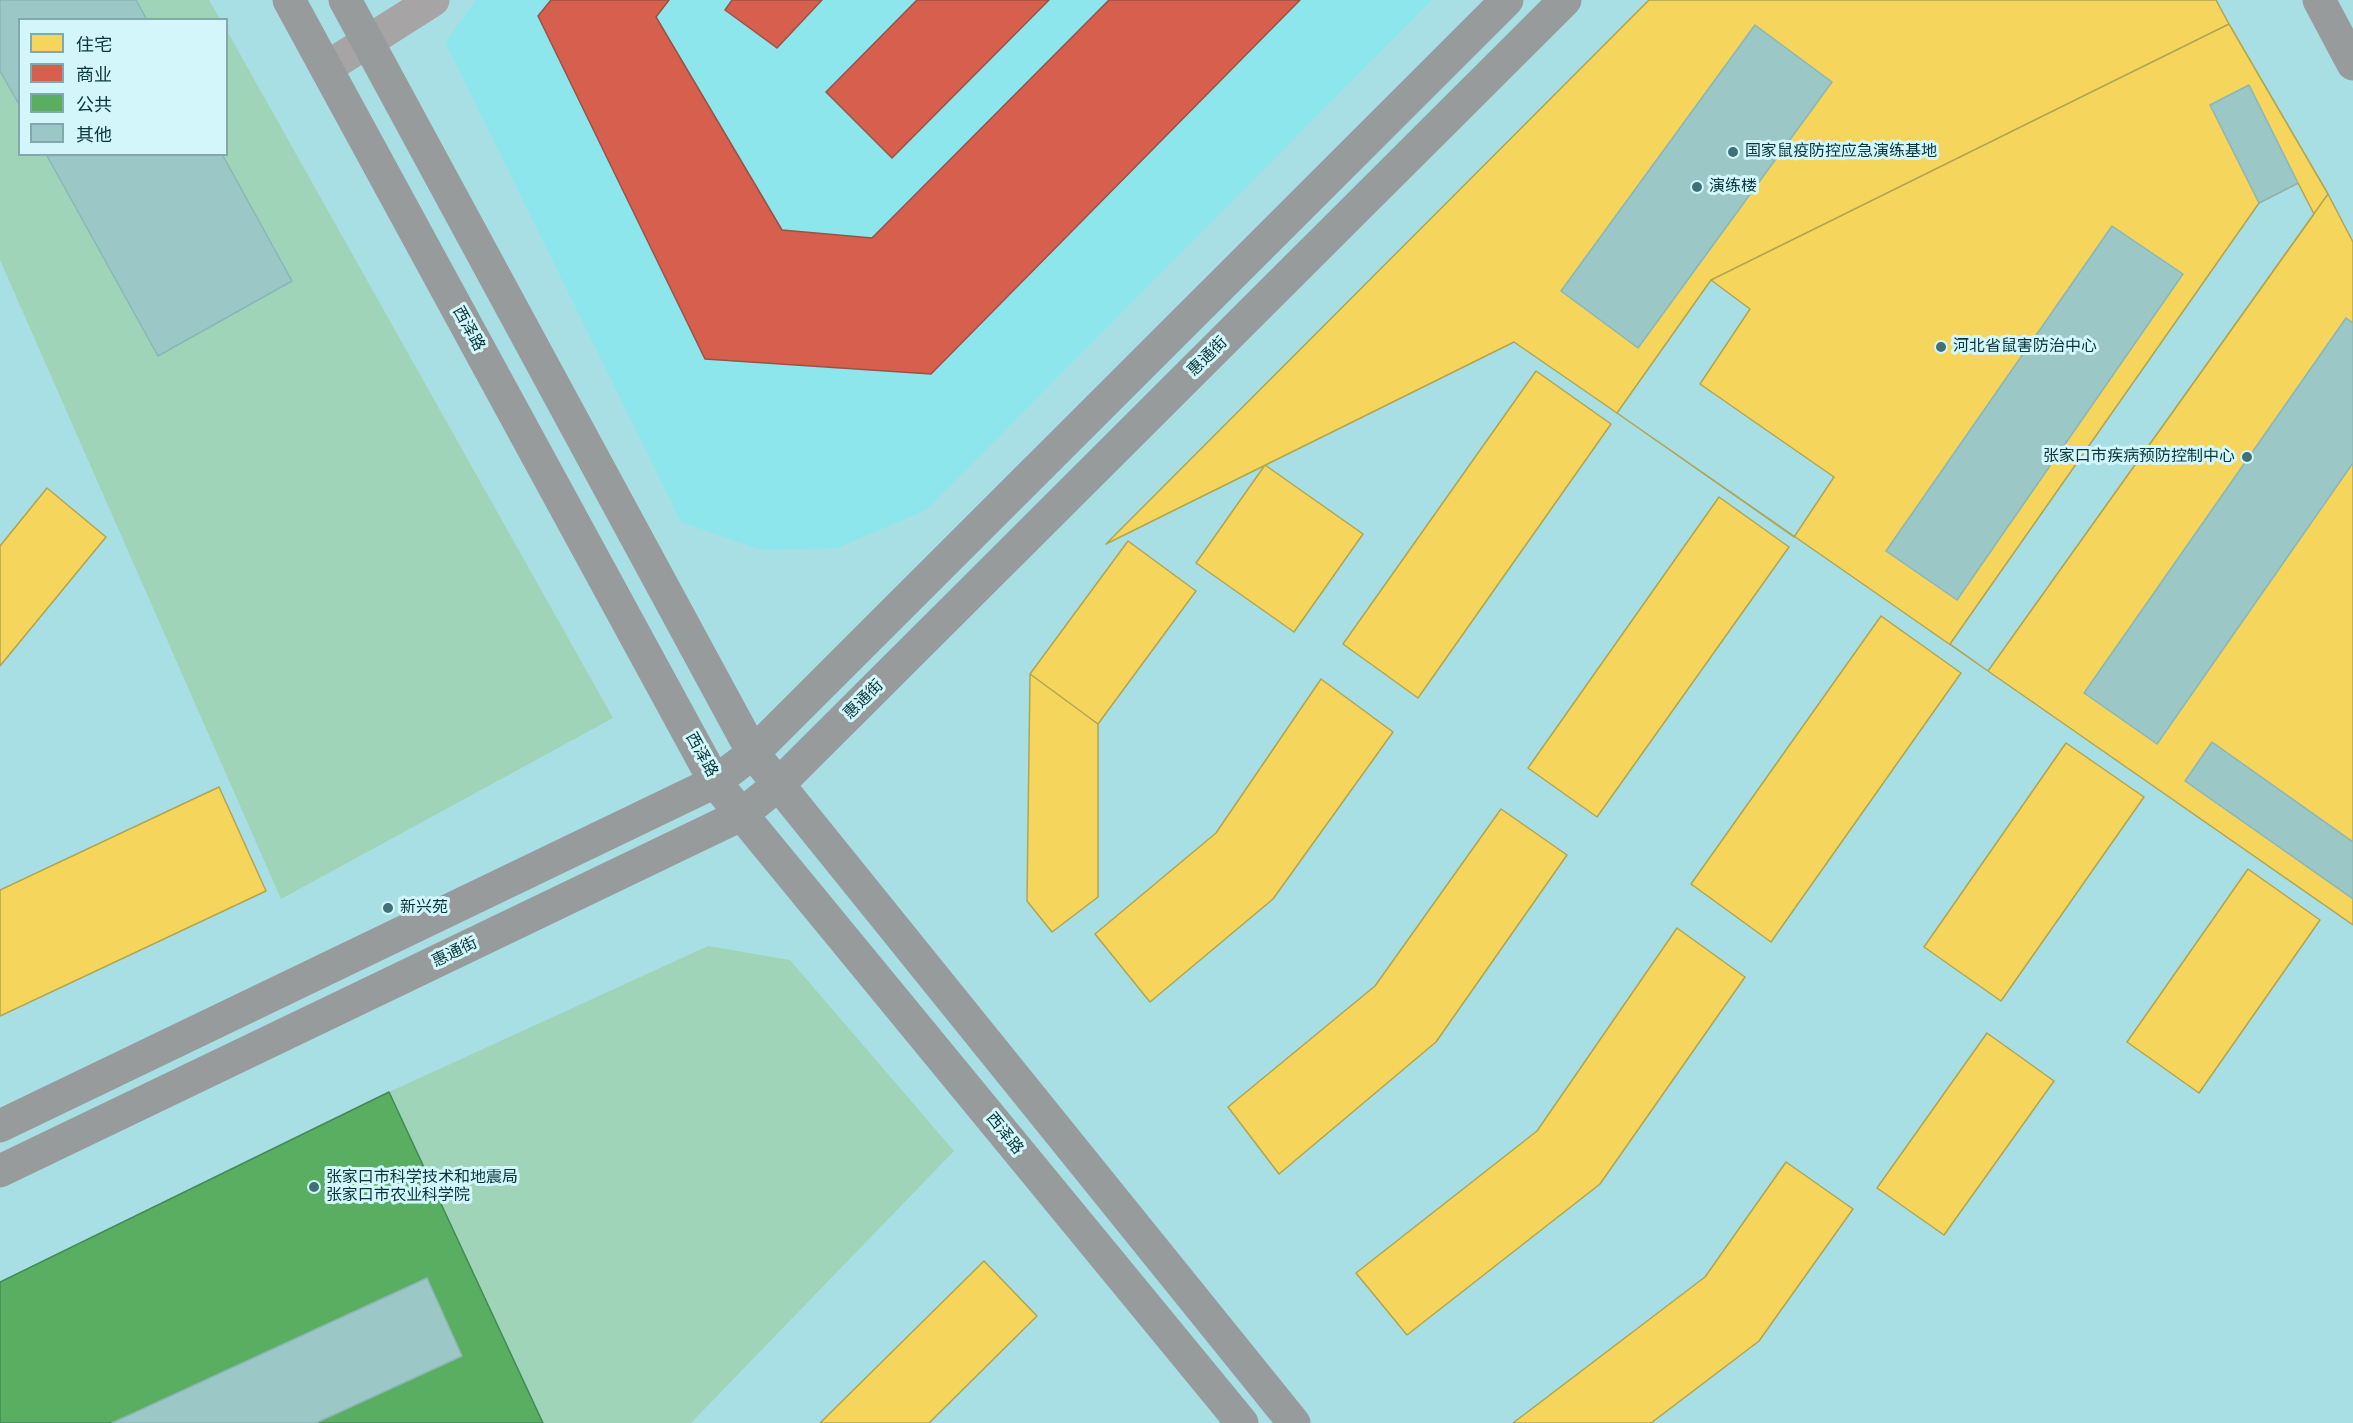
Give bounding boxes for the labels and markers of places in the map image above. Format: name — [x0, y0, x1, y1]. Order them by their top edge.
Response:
place label: 国家鼠疫防控应急演练基地 — [1745, 142, 1937, 162]
marker: 国家鼠疫防控应急演练基地 — [1726, 145, 1740, 159]
place label: 演练楼 — [1709, 177, 1757, 197]
marker: 演练楼 — [1690, 180, 1704, 194]
place label: 河北省鼠害防治中心 — [1953, 337, 2097, 357]
marker: 河北省鼠害防治中心 — [1934, 340, 1948, 354]
place label: 张家口市疾病预防控制中心 — [2043, 447, 2235, 467]
marker: 张家口市疾病预防控制中心 — [2240, 450, 2254, 464]
place label: 新兴苑 — [400, 898, 448, 918]
marker: 新兴苑 — [381, 901, 395, 915]
place label: 张家口市科学技术和地震局 张家口市农业科学院 — [326, 1168, 518, 1206]
marker: 张家口市科学技术和地震局 张家口市农业科学院 — [307, 1180, 321, 1194]

